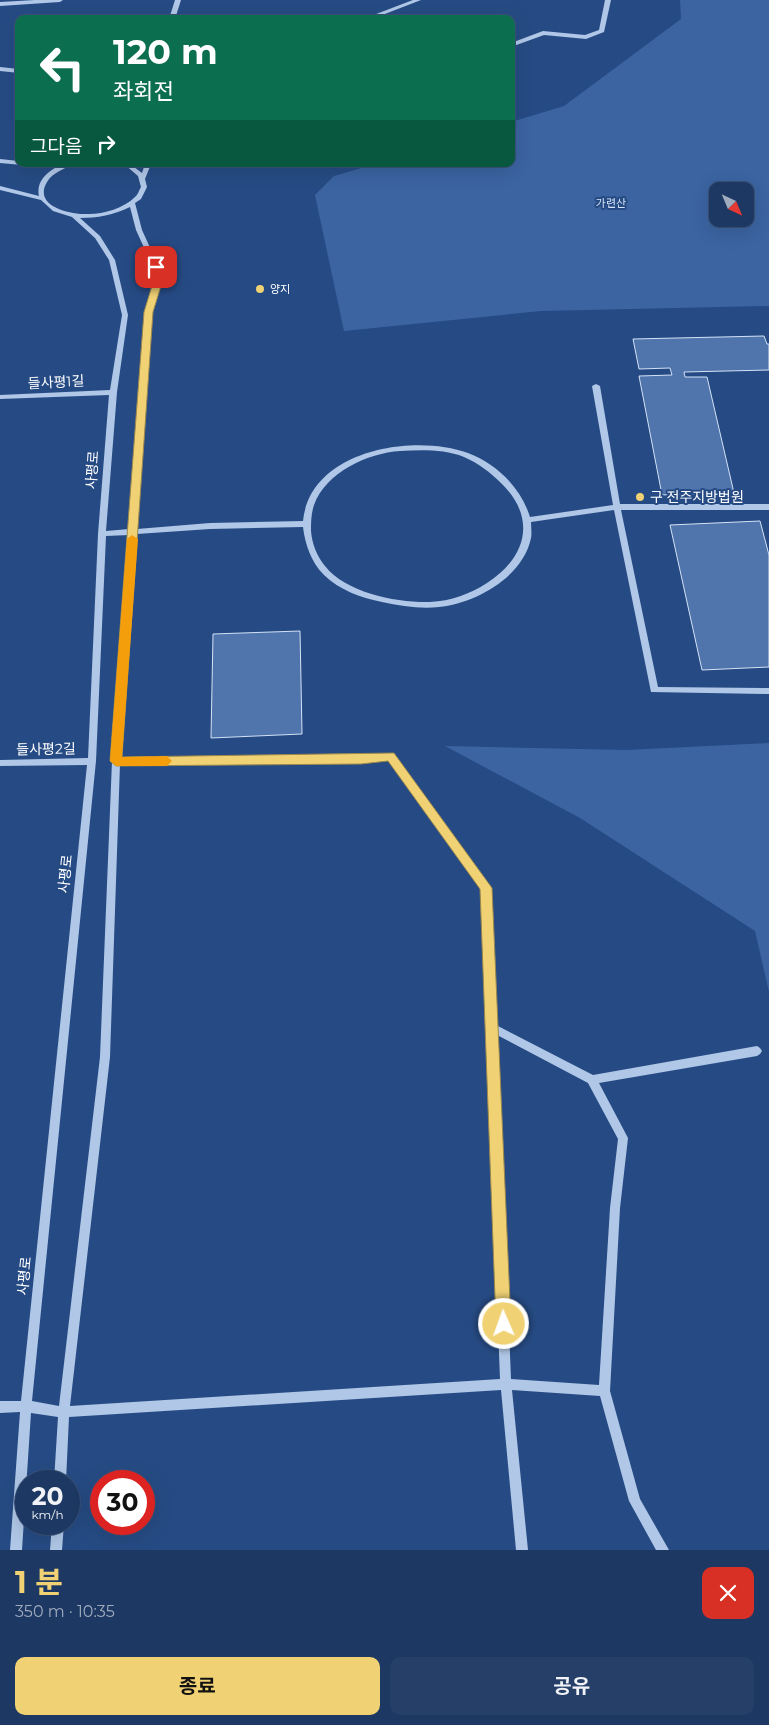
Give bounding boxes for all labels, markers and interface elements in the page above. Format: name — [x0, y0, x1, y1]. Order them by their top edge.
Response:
text: 120 m — [113, 30, 218, 73]
icon: left — [30, 35, 95, 100]
text: 좌회전 — [113, 78, 174, 105]
icon: right — [92, 130, 120, 158]
text: 그다음 — [30, 135, 82, 158]
north arrow — [709, 182, 754, 228]
map controls — [709, 182, 754, 227]
park label: 가련산 — [596, 196, 626, 210]
pin — [135, 246, 177, 288]
icon: arrive — [142, 253, 170, 281]
place label: 양지 — [270, 282, 290, 296]
marker: 양지 — [254, 283, 266, 295]
street label: 들사평1길 — [27, 372, 85, 392]
street label: 사평로 — [82, 450, 102, 490]
place label: 구 전주지방법원 — [650, 488, 744, 506]
marker: 구 전주지방법원 — [634, 491, 646, 503]
street label: 들사평2길 — [16, 739, 76, 759]
street label: 사평로 — [54, 854, 76, 894]
street label: 사평로 — [13, 1256, 35, 1296]
position arrow — [477, 1297, 529, 1349]
speed limit sign: 30 — [90, 1470, 155, 1535]
text: 20 — [32, 1481, 63, 1511]
text: km/h — [31, 1507, 64, 1522]
text: 1 분 — [15, 1564, 63, 1601]
button: close — [702, 1567, 754, 1619]
text: 350 m · 10:35 — [15, 1602, 115, 1621]
button: 종료 — [15, 1657, 380, 1715]
button: 공유 — [390, 1657, 754, 1715]

